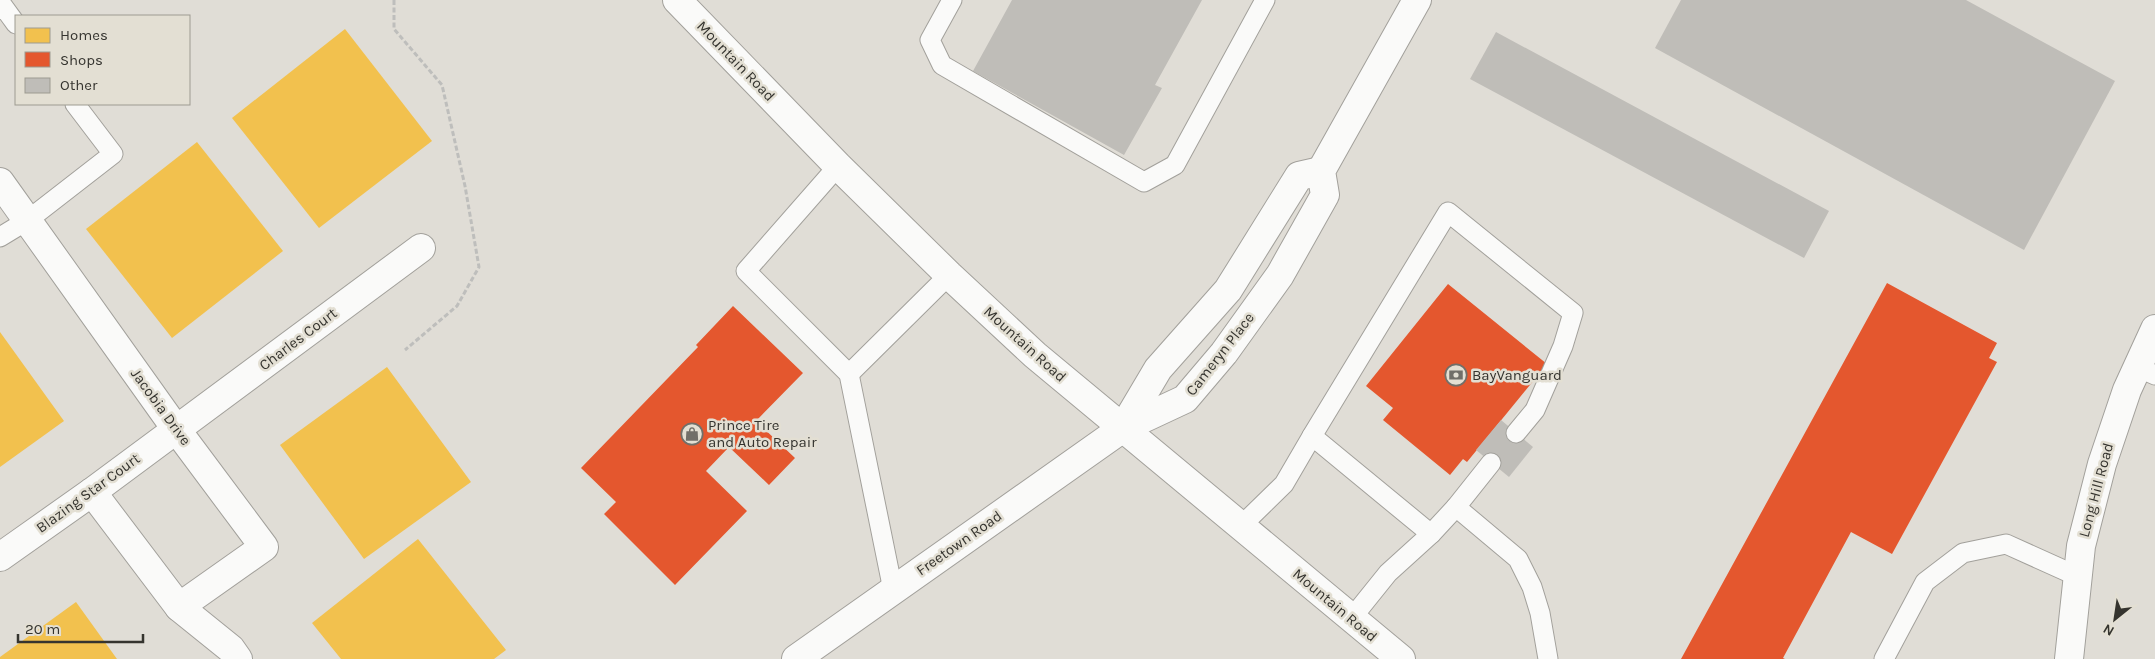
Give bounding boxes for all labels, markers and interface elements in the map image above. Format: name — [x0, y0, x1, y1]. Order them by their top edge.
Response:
legend — [15, 15, 190, 105]
street label: Mountain Road — [693, 17, 779, 105]
text: Homes — [60, 26, 108, 44]
text: Shops — [60, 51, 103, 69]
text: Other — [60, 76, 98, 94]
street label: Mountain Road — [980, 302, 1070, 386]
street label: Charles Court — [256, 304, 341, 374]
street label: Cameryn Place — [1182, 309, 1258, 399]
bank icon: BayVanguard — [1444, 363, 1468, 387]
street label: Jacobia Drive — [127, 365, 195, 449]
place label: BayVanguard — [1472, 366, 1562, 384]
place label: Prince Tire and Auto Repair — [708, 416, 817, 451]
shop icon: Prince Tire and Auto Repair — [680, 422, 704, 446]
street label: Long Hill Road — [2075, 441, 2117, 539]
street label: Blazing Star Court — [33, 449, 144, 537]
street label: Freetown Road — [913, 507, 1005, 579]
street label: Mountain Road — [1289, 564, 1381, 646]
north arrow — [2090, 594, 2140, 644]
scale bar — [18, 612, 142, 644]
text: 20 m — [25, 620, 60, 638]
text: N — [2100, 620, 2117, 640]

